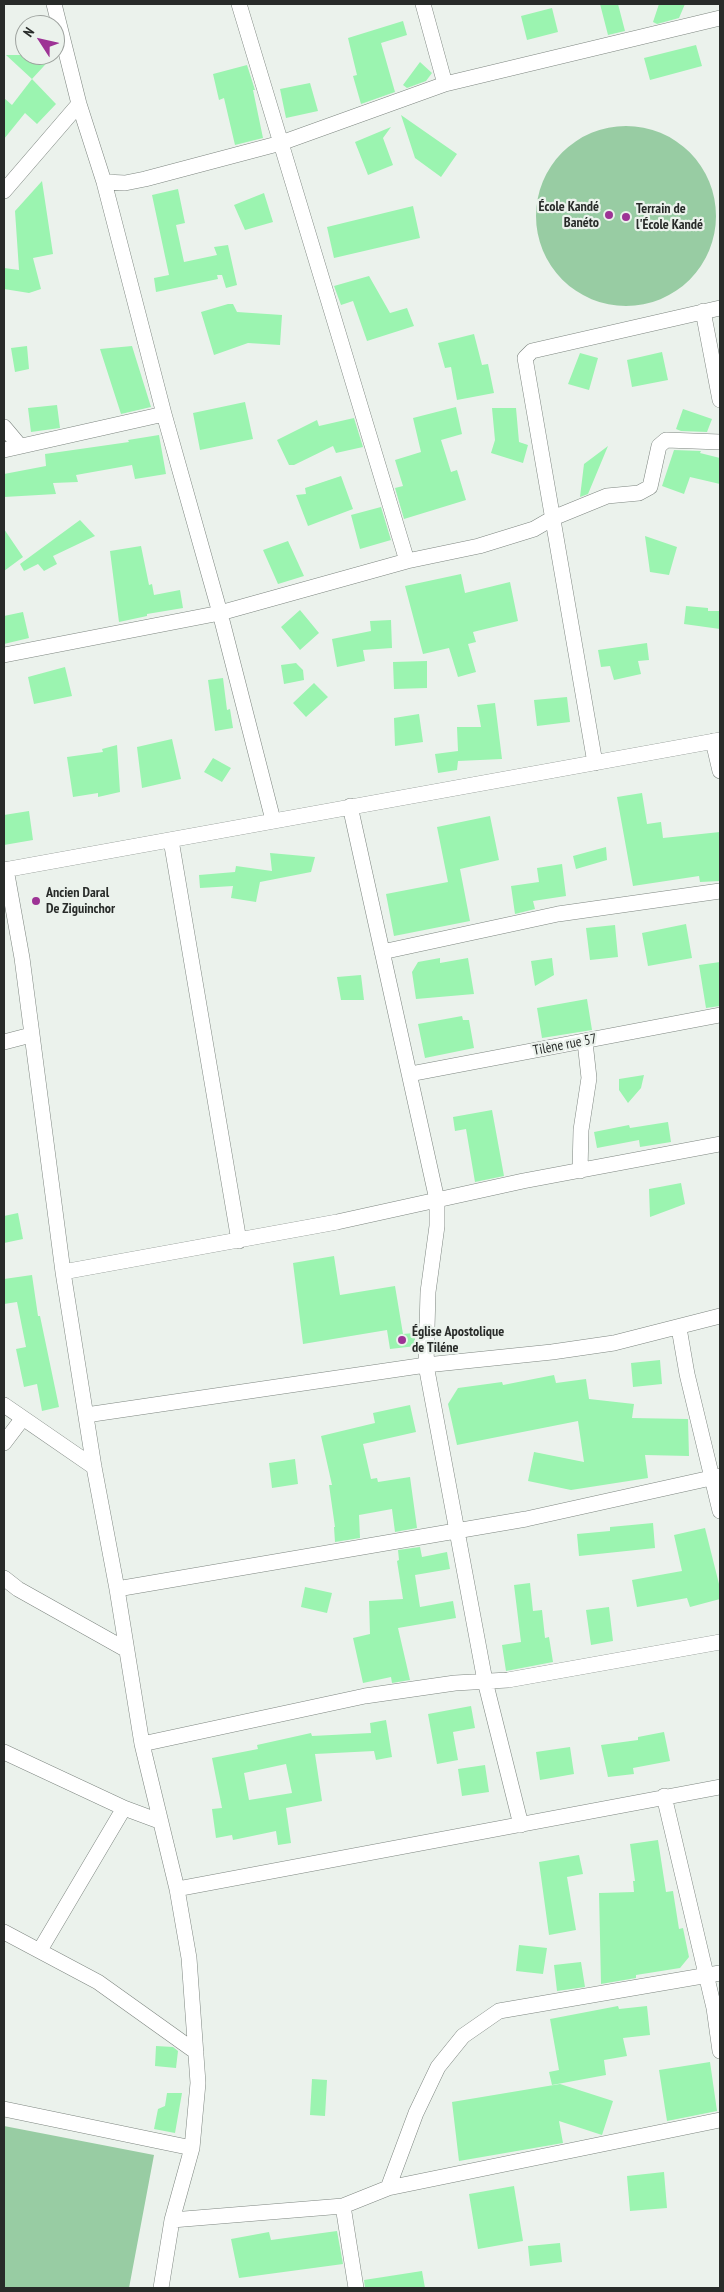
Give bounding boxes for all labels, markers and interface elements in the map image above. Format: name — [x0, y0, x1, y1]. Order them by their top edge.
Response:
north arrow — [15, 15, 65, 65]
text: N — [19, 24, 38, 40]
place label: École Kandé Banéto — [538, 199, 599, 232]
place label: Terrain de l'École Kandé — [636, 201, 703, 233]
marker: École Kandé Banéto — [603, 209, 615, 221]
marker: Terrain de l'École Kandé — [620, 211, 632, 223]
place label: Ancien Daral De Ziguinchor — [46, 885, 115, 918]
marker: Ancien Daral De Ziguinchor — [30, 895, 42, 907]
street label: Tilène rue 57 — [532, 1031, 598, 1059]
place label: Église Apostolique de Tiléne — [412, 1324, 504, 1356]
marker: Église Apostolique de Tiléne — [396, 1334, 408, 1346]

